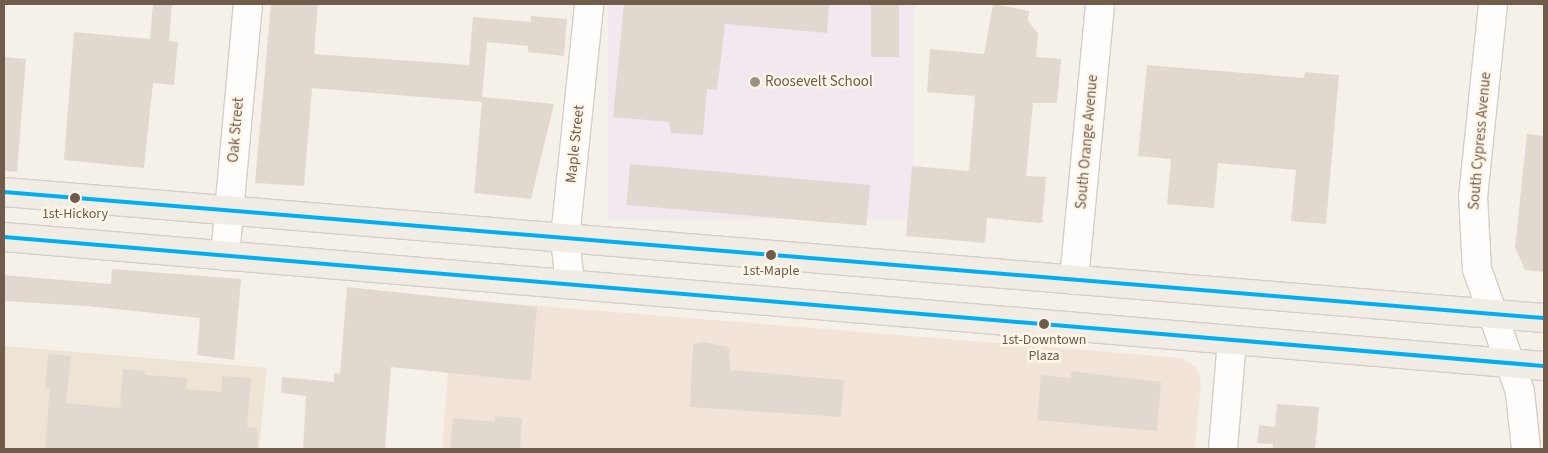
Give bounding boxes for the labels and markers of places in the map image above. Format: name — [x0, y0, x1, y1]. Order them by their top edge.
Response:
place label: Roosevelt School — [765, 73, 873, 91]
marker: Roosevelt School — [749, 76, 761, 88]
marker: 1st-Hickory — [70, 193, 80, 203]
place label: 1st-Hickory — [42, 206, 108, 222]
marker: 1st-Maple — [766, 250, 776, 260]
place label: 1st-Maple — [743, 263, 799, 279]
marker: 1st-Downtown Plaza — [1039, 319, 1049, 329]
place label: 1st-Downtown Plaza — [1002, 332, 1086, 364]

